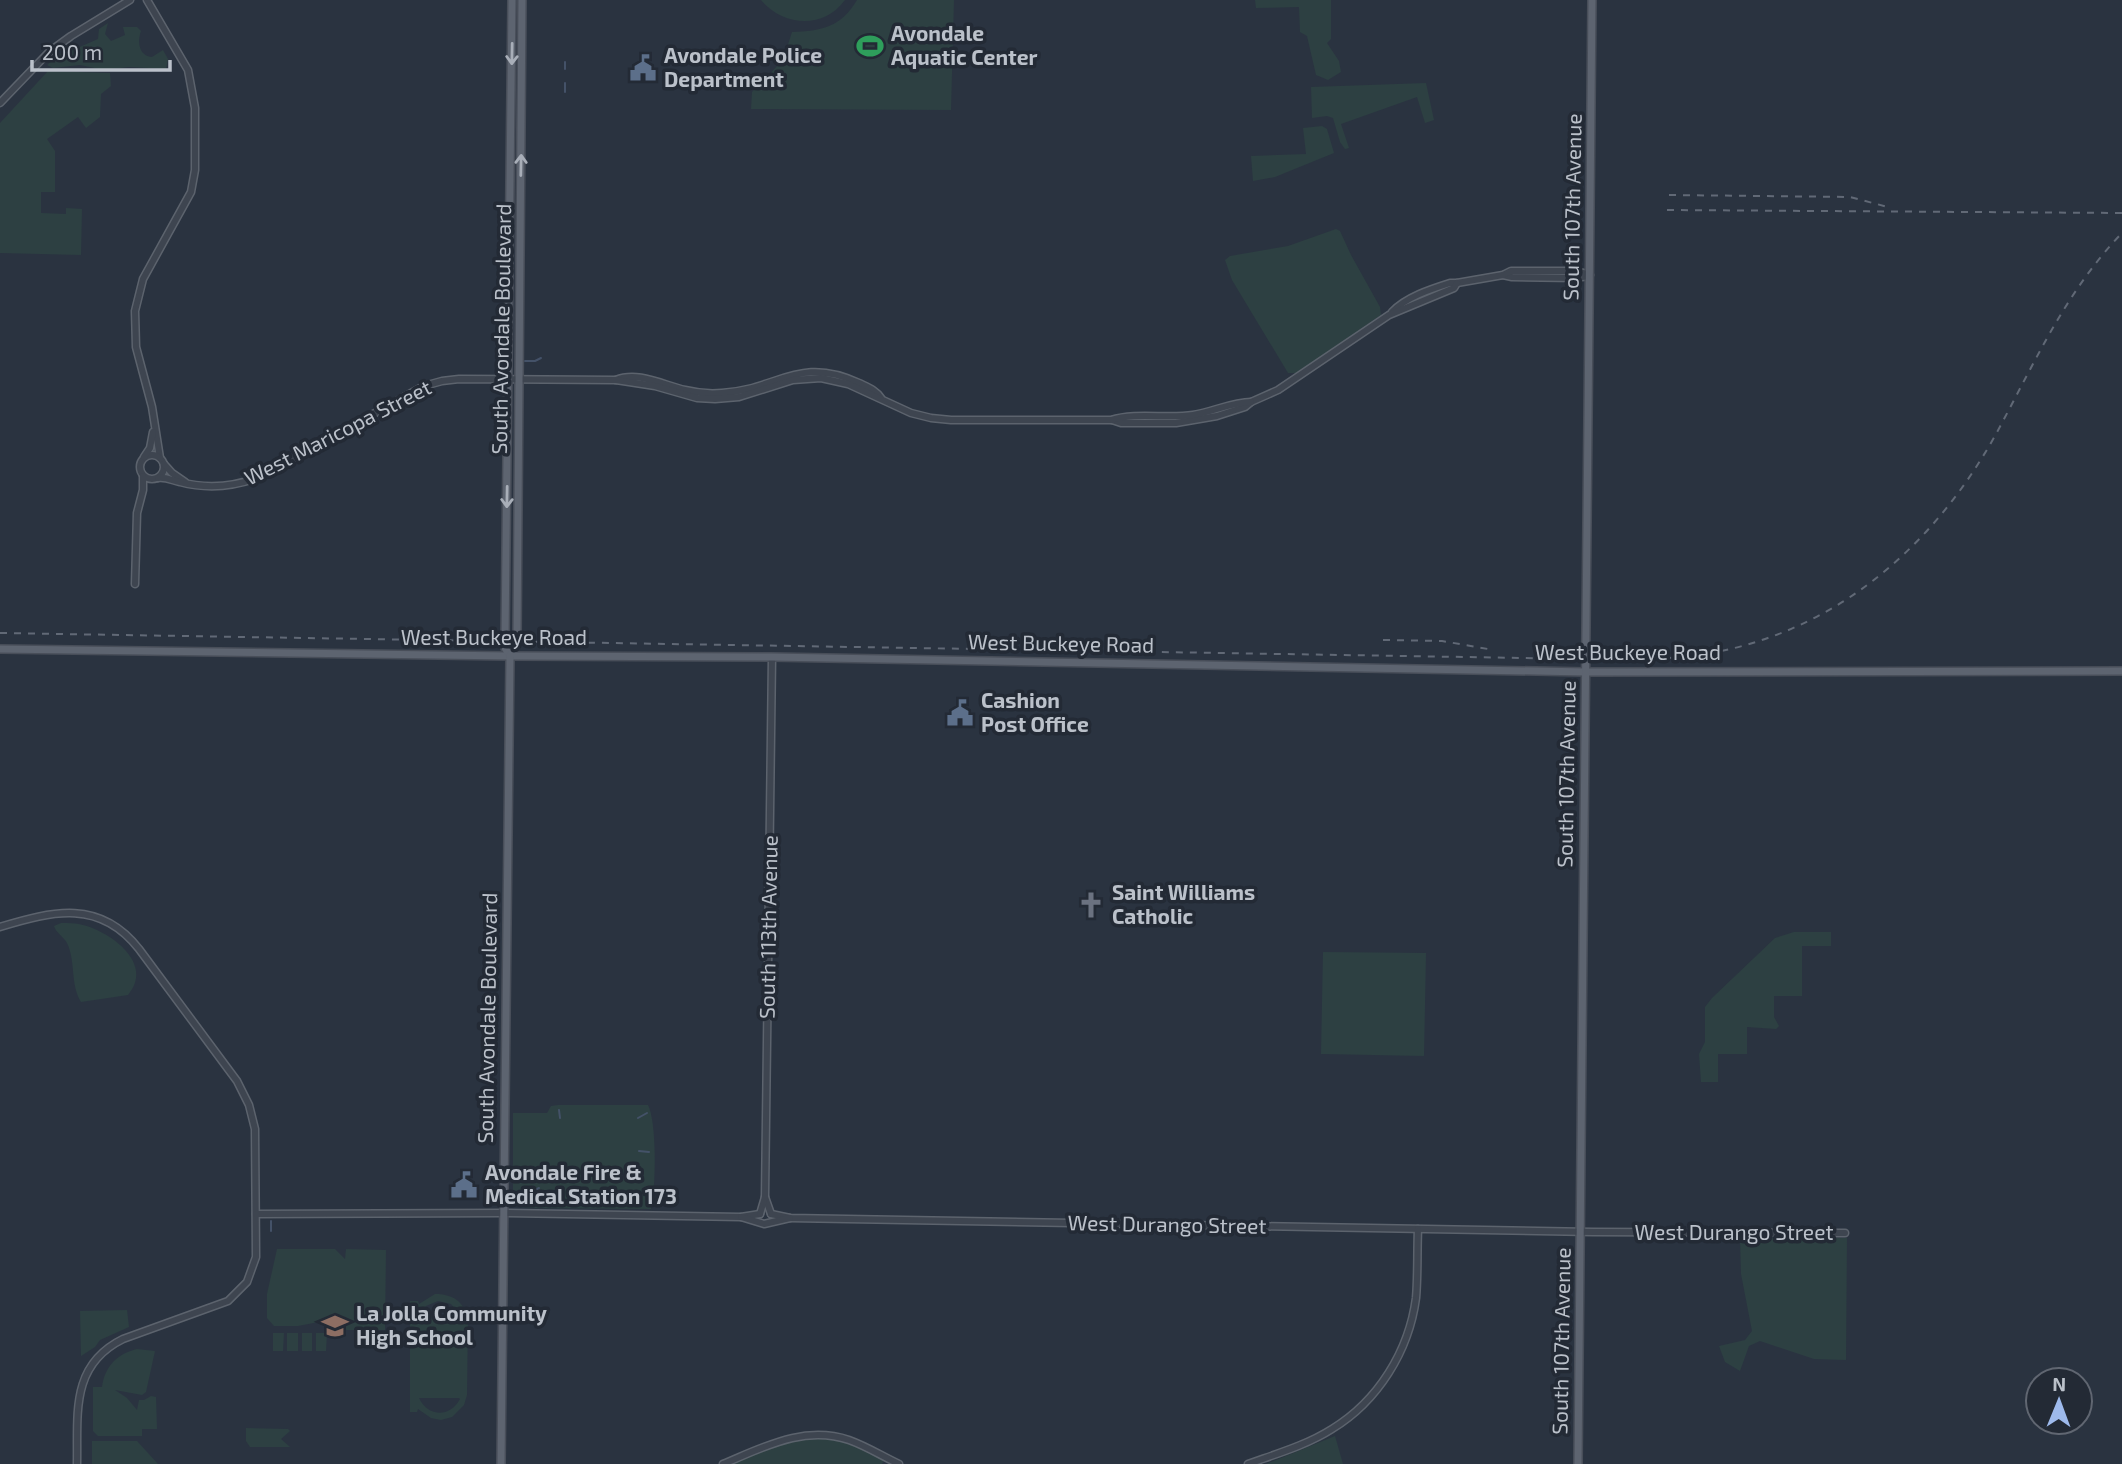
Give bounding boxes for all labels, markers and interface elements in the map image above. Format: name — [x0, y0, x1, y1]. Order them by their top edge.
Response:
place label: Avondale Aquatic Center — [891, 20, 1038, 69]
scale bar — [32, 28, 170, 72]
sports icon: Avondale Aquatic Center — [855, 31, 885, 61]
text: 200 m — [42, 39, 102, 64]
one-way arrow — [505, 42, 519, 65]
place label: Avondale Police Department — [664, 42, 822, 91]
public building icon: Avondale Police Department — [628, 53, 658, 83]
street label: South 107th Avenue — [1557, 113, 1586, 301]
one-way arrow — [514, 153, 528, 176]
street label: South Avondale Boulevard — [486, 203, 515, 455]
street label: West Maricopa Street — [240, 374, 435, 490]
one-way arrow — [500, 485, 514, 508]
street label: West Buckeye Road — [401, 624, 587, 649]
street label: West Buckeye Road — [968, 628, 1154, 657]
street label: West Buckeye Road — [1535, 639, 1721, 664]
street label: South 107th Avenue — [1551, 680, 1580, 868]
place label: Cashion Post Office — [981, 687, 1089, 736]
public building icon: Cashion Post Office — [945, 698, 975, 728]
street label: South 113th Avenue — [753, 835, 782, 1019]
place label: Saint Williams Catholic — [1112, 879, 1255, 928]
church icon: Saint Williams Catholic — [1076, 890, 1106, 920]
street label: South Avondale Boulevard — [472, 892, 501, 1144]
place label: Avondale Fire & Medical Station 173 — [485, 1159, 677, 1208]
public building icon: Avondale Fire & Medical Station 173 — [449, 1170, 479, 1200]
street label: West Durango Street — [1067, 1209, 1267, 1238]
street label: West Durango Street — [1635, 1219, 1833, 1244]
street label: South 107th Avenue — [1546, 1247, 1575, 1435]
place label: La Jolla Community High School — [356, 1300, 547, 1349]
school or university icon: La Jolla Community High School — [320, 1311, 350, 1341]
north arrow — [2024, 1366, 2094, 1436]
text: N — [2052, 1372, 2066, 1395]

